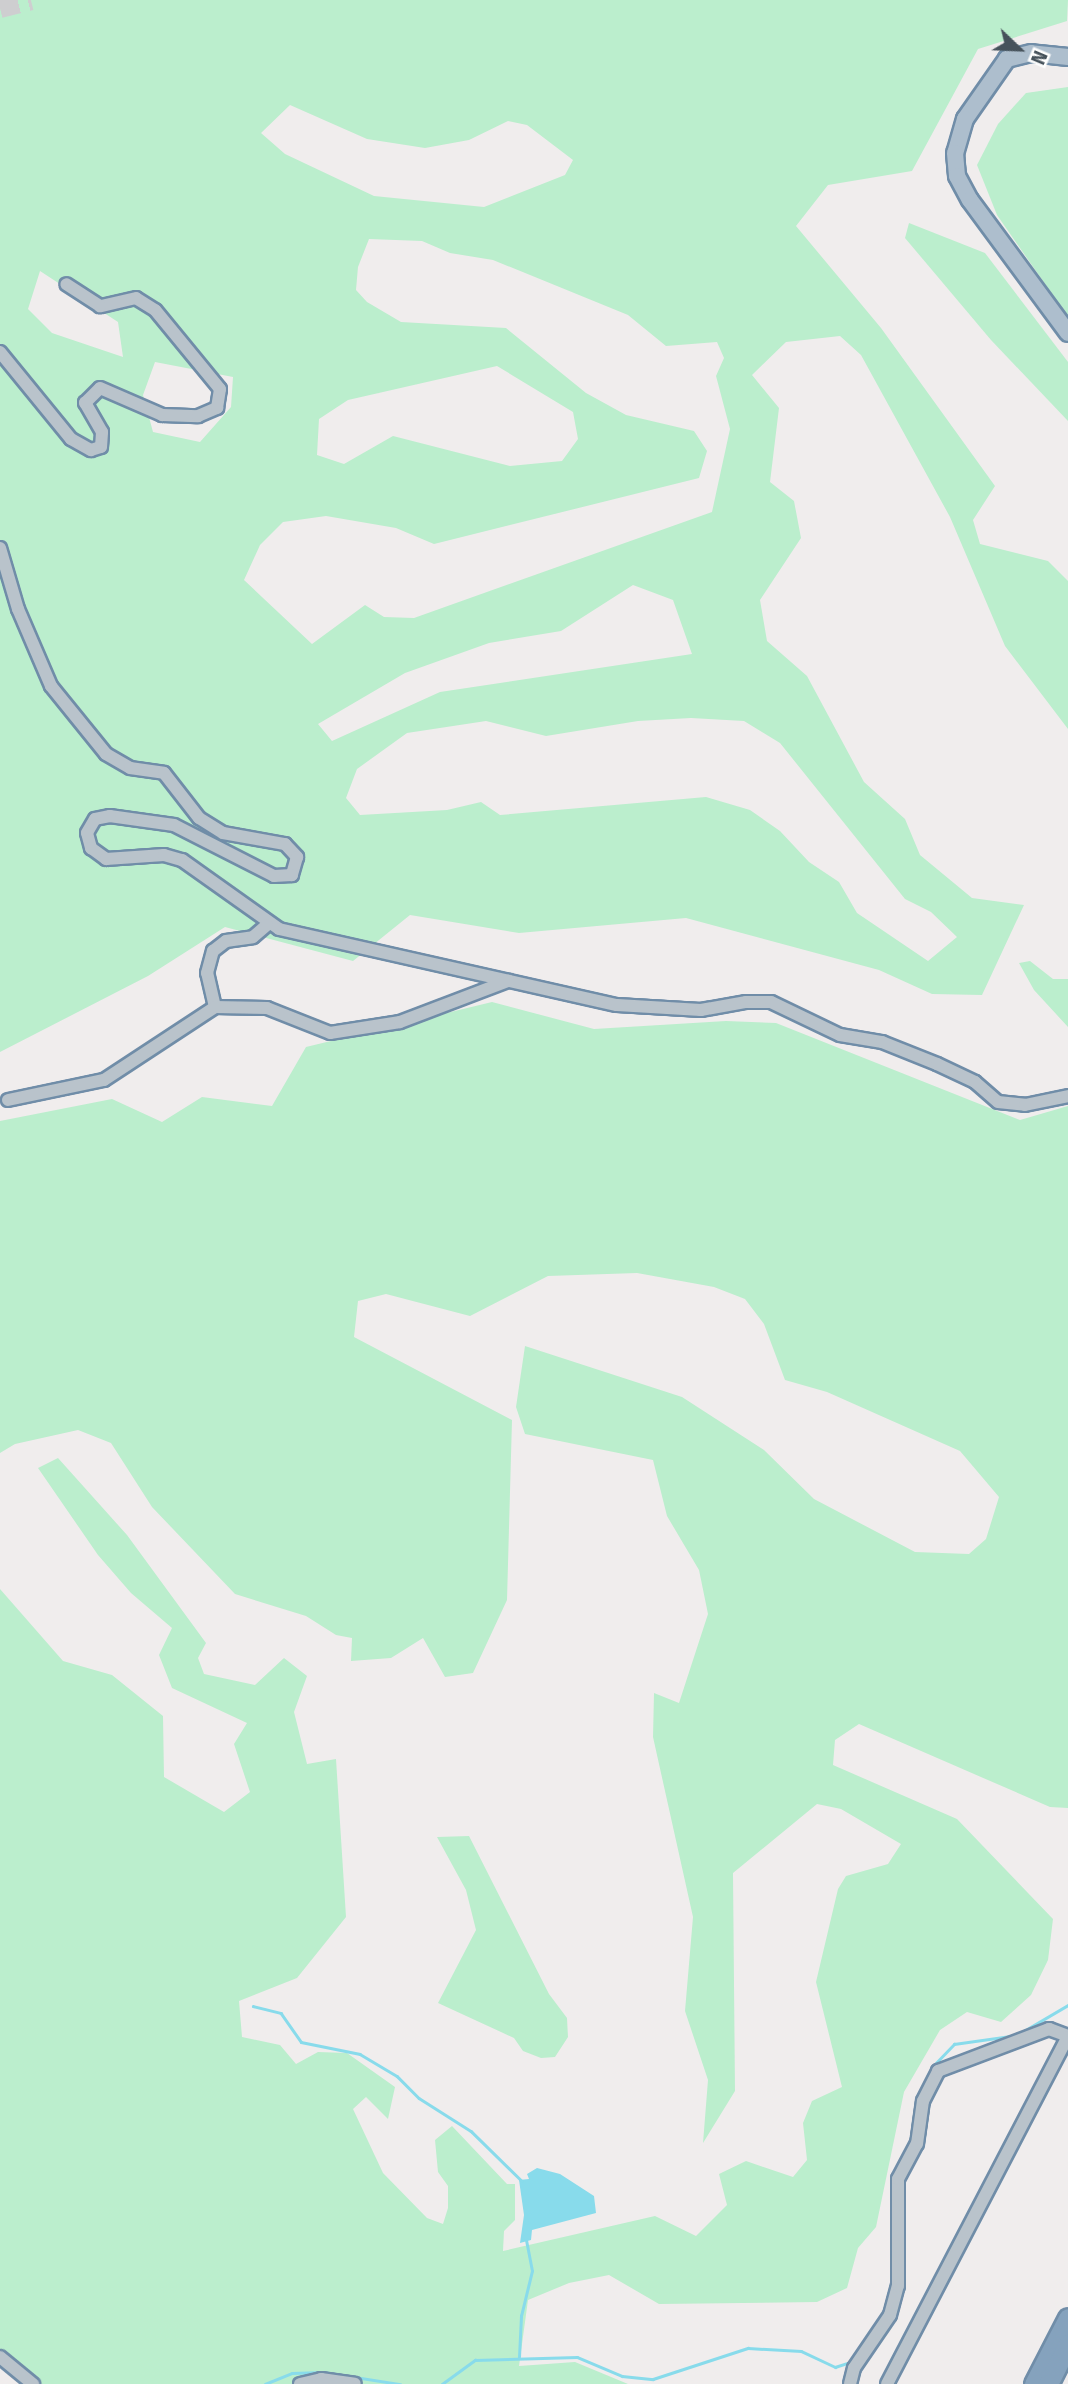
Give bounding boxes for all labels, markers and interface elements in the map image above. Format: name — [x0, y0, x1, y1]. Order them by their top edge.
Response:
north arrow — [984, 14, 1054, 84]
text: N — [1026, 47, 1052, 68]

